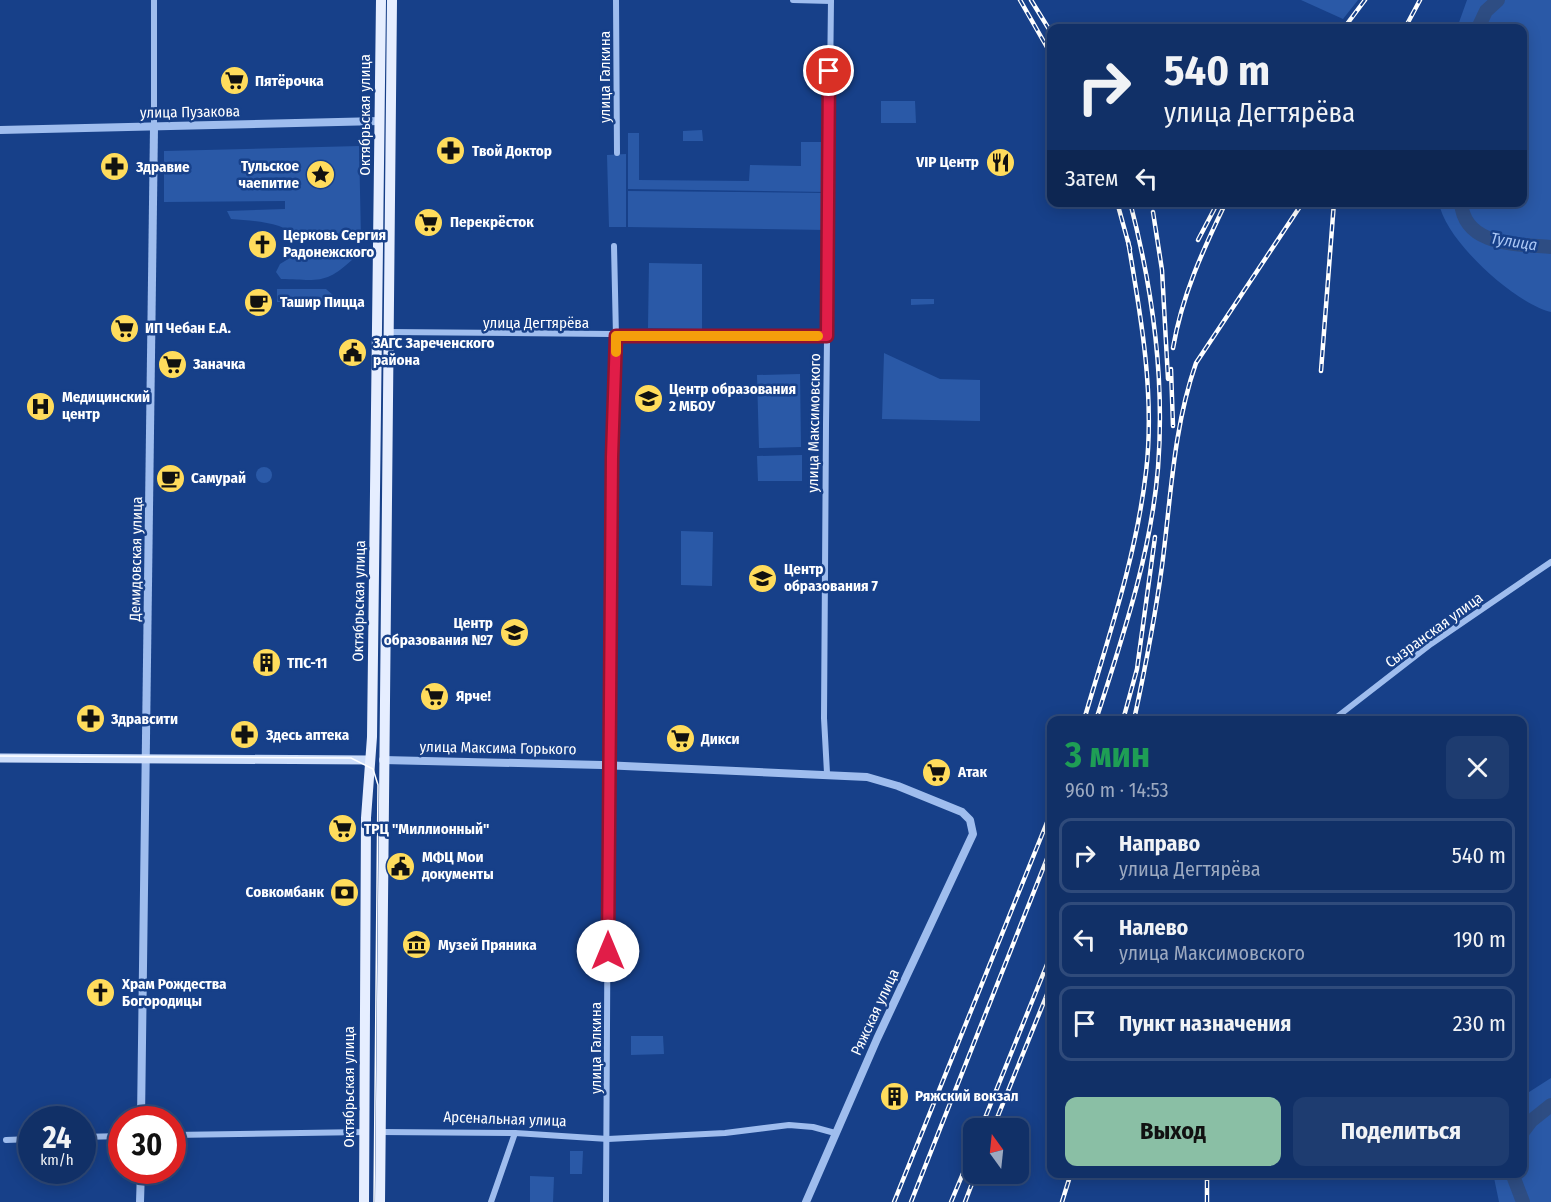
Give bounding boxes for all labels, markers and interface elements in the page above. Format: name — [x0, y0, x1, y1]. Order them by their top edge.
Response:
street label: улица Галкина — [596, 31, 614, 123]
pin — [803, 45, 854, 96]
text: 540 m — [1164, 46, 1270, 96]
icon: right — [1065, 48, 1143, 126]
street label: Октябрьская улица — [356, 54, 374, 176]
icon: arrive — [812, 54, 845, 87]
supermarket icon: Пятёрочка — [218, 65, 250, 97]
place label: Пятёрочка — [255, 72, 324, 90]
text: улица Дегтярёва — [1164, 97, 1355, 129]
street label: улица Пузакова — [140, 102, 240, 122]
pharmacy icon: Твой Доктор — [435, 135, 467, 167]
place label: Твой Доктор — [472, 142, 552, 160]
restaurant icon: VIP Центр — [984, 146, 1016, 178]
pharmacy icon: Здравие — [99, 151, 131, 183]
place label: VIP Центр — [915, 153, 979, 171]
place label: Тульское чаепитие — [238, 157, 299, 192]
place label: Здравие — [135, 158, 190, 176]
place icon: Тульское чаепитие — [304, 159, 336, 191]
icon: left — [1130, 162, 1163, 195]
text: Затем — [1065, 165, 1118, 192]
supermarket icon: Перекрёсток — [413, 206, 445, 238]
place label: Перекрёсток — [450, 213, 534, 231]
place label: Церковь Сергия Радонежского — [283, 226, 386, 261]
church icon: Церковь Сергия Радонежского — [246, 228, 278, 260]
water label: Тулица — [1489, 228, 1539, 255]
cafe icon: Ташир Пицца — [243, 286, 275, 318]
place label: Ташир Пицца — [280, 293, 365, 311]
supermarket icon: ИП Чебан Е.А. — [108, 312, 140, 344]
street label: улица Дегтярёва — [483, 314, 589, 332]
place label: ИП Чебан Е.А. — [145, 319, 231, 337]
place label: ЗАГС Зареченского района — [372, 334, 495, 369]
public building icon: ЗАГС Зареченского района — [336, 336, 368, 368]
supermarket icon: Заначка — [156, 348, 188, 380]
street label: улица Максимовского — [804, 353, 824, 493]
place label: Заначка — [192, 355, 246, 373]
place label: Центр образования 2 МБОУ — [668, 380, 796, 415]
school or university icon: Центр образования 2 МБОУ — [632, 382, 664, 414]
place label: Медицинский центр — [62, 388, 150, 423]
hospital icon: Медицинский центр — [25, 390, 57, 422]
cafe icon: Самурай — [154, 462, 186, 494]
place label: Самурай — [191, 469, 246, 487]
street label: Демидовская улица — [126, 496, 146, 623]
street label: Октябрьская улица — [349, 540, 369, 662]
place label: Центр образования 7 — [784, 560, 879, 595]
school or university icon: Центр образования 7 — [747, 562, 779, 594]
street label: Сызранская улица — [1382, 589, 1486, 671]
place label: Центр образования №7 — [384, 614, 494, 649]
school or university icon: Центр образования №7 — [498, 616, 530, 648]
building icon: ТПС-11 — [250, 647, 282, 679]
place label: ТПС-11 — [287, 654, 327, 672]
supermarket icon: Ярче! — [419, 680, 451, 712]
place label: Ярче! — [456, 687, 492, 705]
pharmacy icon: Здравсити — [74, 703, 106, 735]
place label: Здравсити — [110, 710, 178, 728]
pharmacy icon: Здесь аптека — [229, 719, 261, 751]
supermarket icon: Дикси — [664, 723, 696, 755]
place label: Здесь аптека — [265, 726, 350, 744]
place label: Дикси — [700, 730, 740, 748]
text: 3 мин — [1065, 733, 1150, 777]
button: close — [1446, 736, 1509, 799]
street label: улица Максима Горького — [419, 738, 577, 758]
supermarket icon: Атак — [921, 756, 953, 788]
place label: Атак — [957, 763, 987, 781]
text: 960 m · 14:53 — [1065, 778, 1169, 802]
supermarket icon: ТРЦ "Миллионный" — [327, 813, 359, 845]
place label: ТРЦ "Миллионный" — [364, 820, 489, 838]
text: Направо — [1119, 830, 1200, 857]
icon: right — [1068, 839, 1101, 872]
text: 540 m — [1452, 842, 1506, 869]
place label: МФЦ Мои документы — [421, 848, 494, 883]
public building icon: МФЦ Мои документы — [385, 850, 417, 882]
text: улица Дегтярёва — [1119, 857, 1261, 881]
bank icon: Совкомбанк — [329, 876, 361, 908]
place label: Совкомбанк — [246, 883, 324, 901]
text: Налево — [1119, 914, 1188, 941]
position arrow — [576, 919, 640, 983]
icon: left — [1068, 923, 1101, 956]
text: 190 m — [1453, 926, 1506, 953]
museum icon: Музей Пряника — [401, 929, 433, 961]
place label: Музей Пряника — [438, 936, 537, 954]
text: улица Максимовского — [1119, 941, 1305, 965]
street label: Ряжская улица — [847, 966, 903, 1058]
place label: Храм Рождества Богородицы — [121, 975, 227, 1010]
church icon: Храм Рождества Богородицы — [85, 977, 117, 1009]
street label: улица Галкина — [587, 1002, 605, 1094]
icon: arrive — [1068, 1007, 1101, 1040]
text: Пункт назначения — [1119, 1010, 1291, 1037]
text: 230 m — [1453, 1010, 1506, 1037]
street label: Октябрьская улица — [340, 1026, 358, 1148]
building icon: Ряжский вокзал — [878, 1080, 910, 1112]
place label: Ряжский вокзал — [915, 1087, 1018, 1105]
button: Выход — [1065, 1097, 1281, 1166]
button: Поделиться — [1293, 1097, 1509, 1166]
speed limit sign: 30 — [108, 1106, 186, 1184]
street label: Арсенальная улица — [443, 1108, 567, 1130]
north arrow — [963, 1118, 1029, 1184]
map controls — [963, 1118, 1029, 1184]
text: 24 — [43, 1120, 71, 1156]
text: km/h — [40, 1151, 74, 1169]

